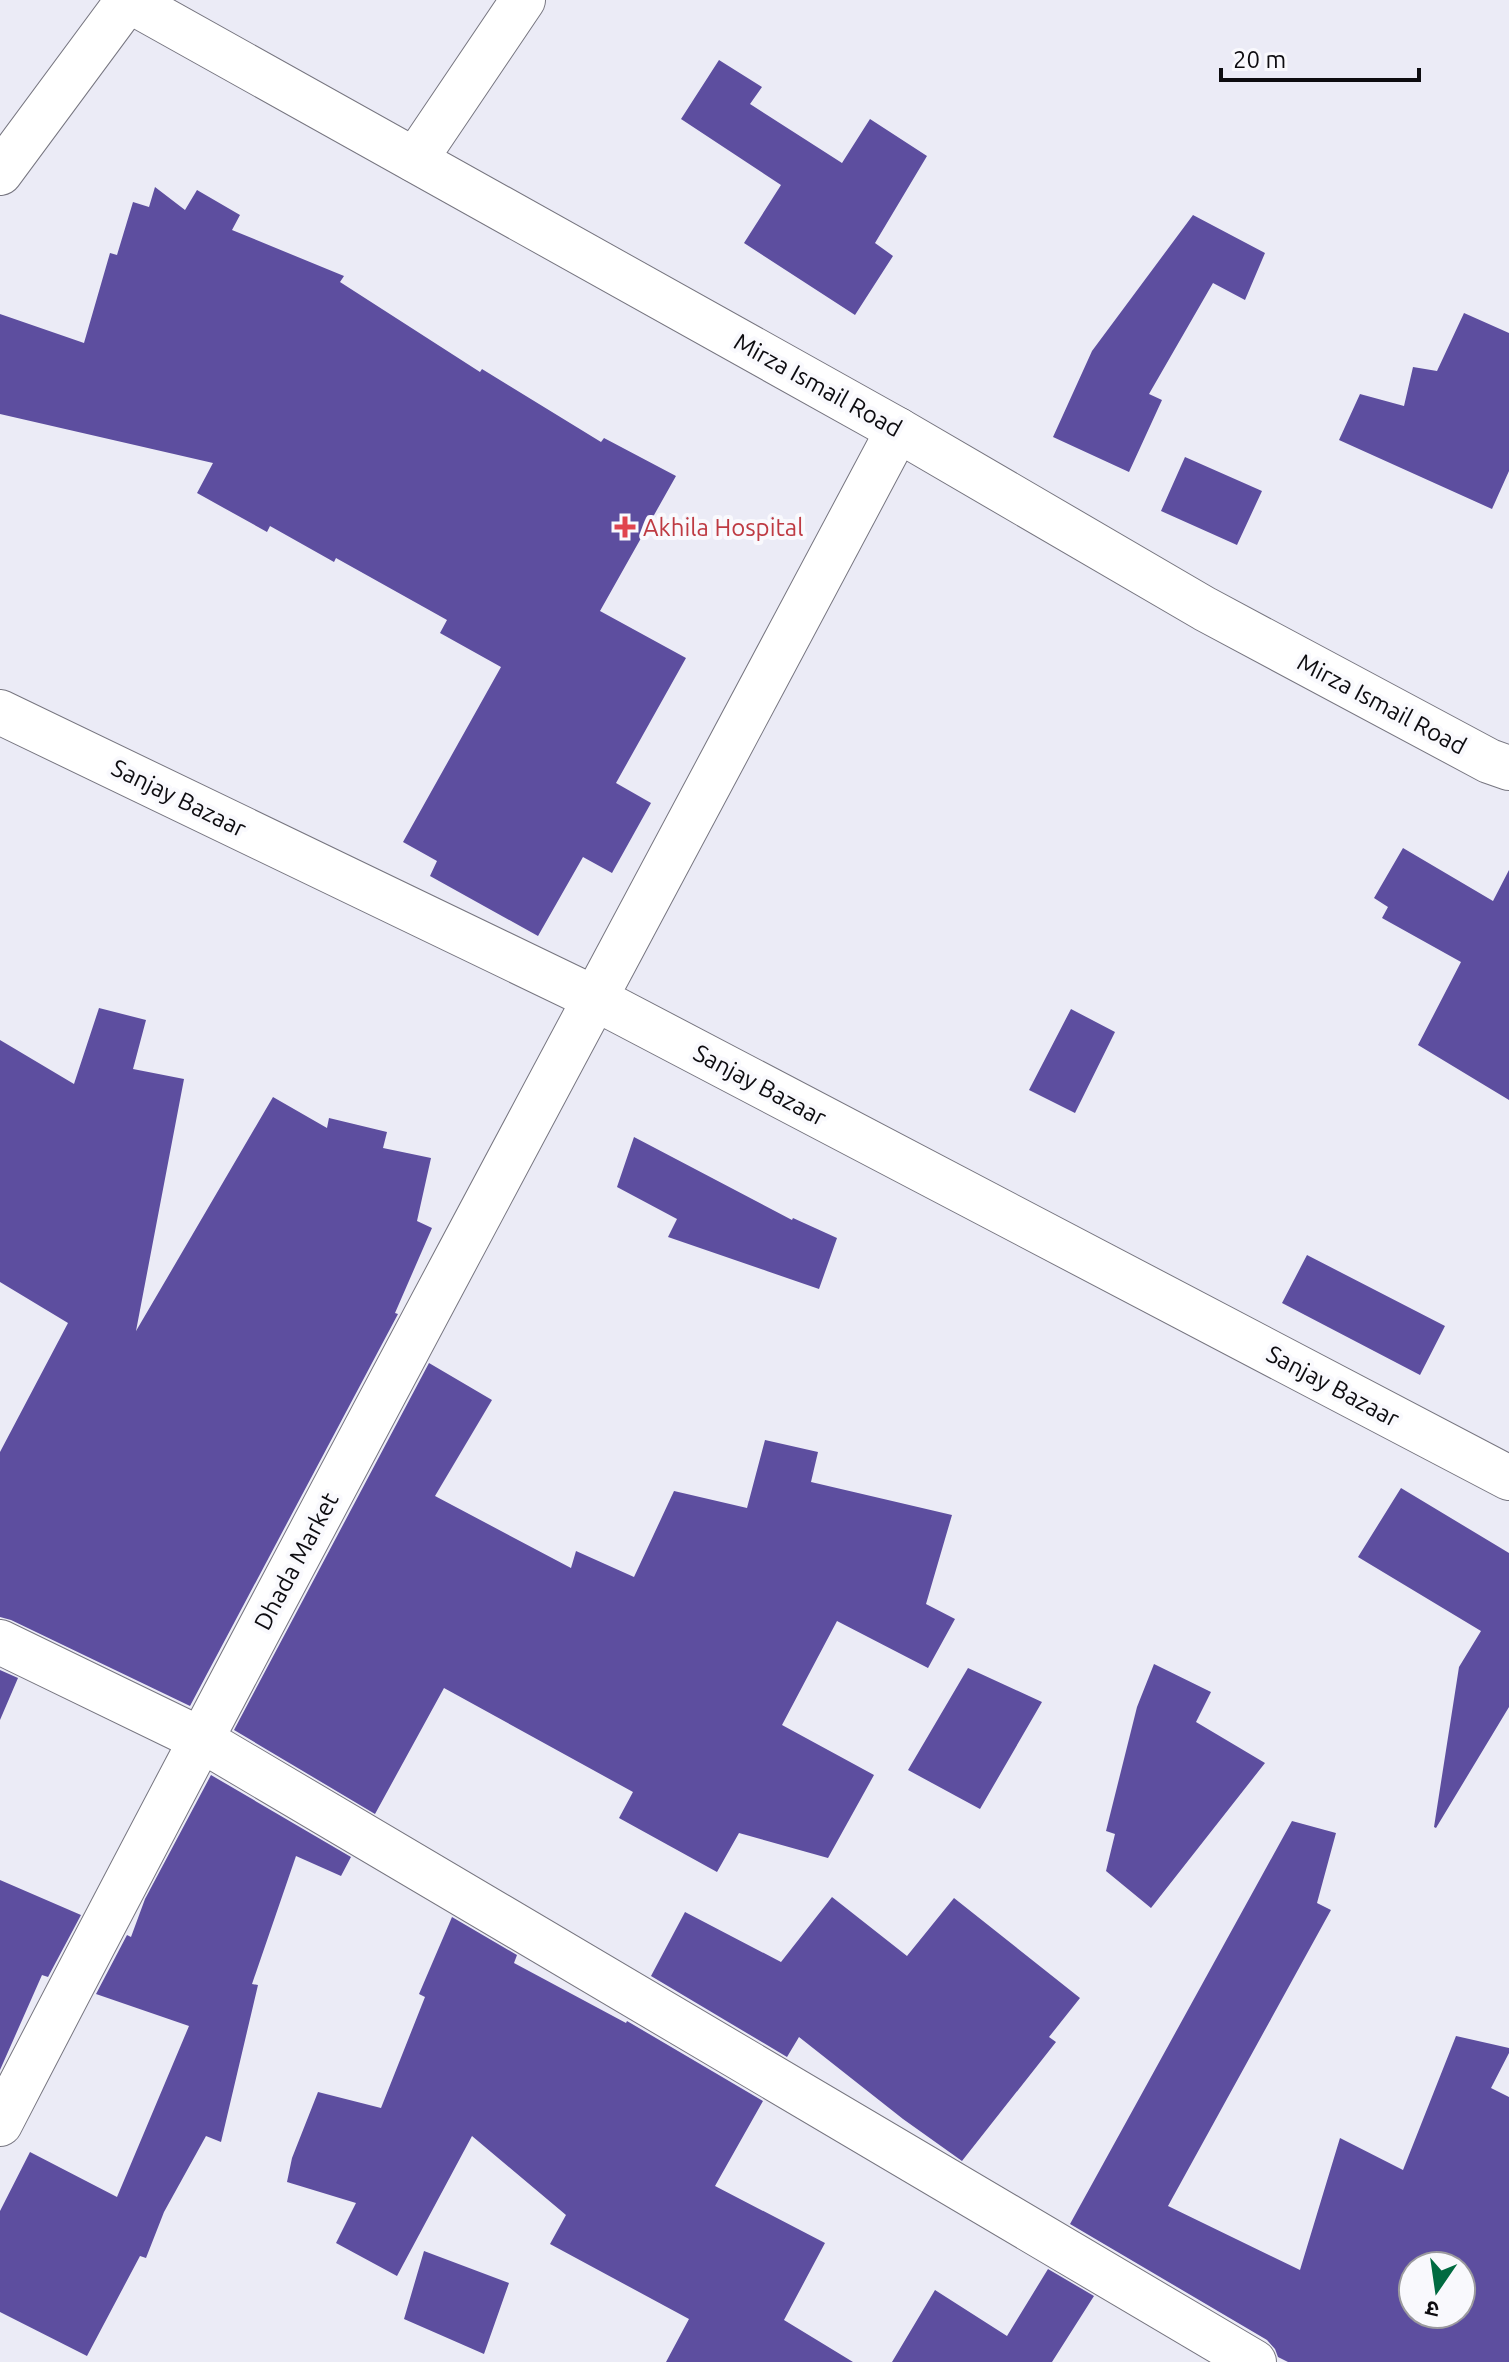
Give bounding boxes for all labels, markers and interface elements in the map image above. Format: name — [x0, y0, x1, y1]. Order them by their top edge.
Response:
scale bar — [1221, 32, 1419, 82]
text: 20 m — [1233, 46, 1286, 73]
street label: Mirza Ismail Road — [730, 328, 906, 442]
place label: Akhila Hospital — [643, 514, 804, 541]
marker: Akhila Hospital — [614, 516, 636, 538]
street label: Mirza Ismail Road — [1293, 648, 1471, 760]
street label: Sanjay Bazaar — [107, 754, 251, 842]
street label: Sanjay Bazaar — [689, 1039, 831, 1131]
street label: Sanjay Bazaar — [1262, 1340, 1404, 1432]
street label: Dhada Market — [249, 1487, 344, 1634]
north arrow — [1397, 2250, 1477, 2330]
text: उ — [1422, 2296, 1441, 2324]

